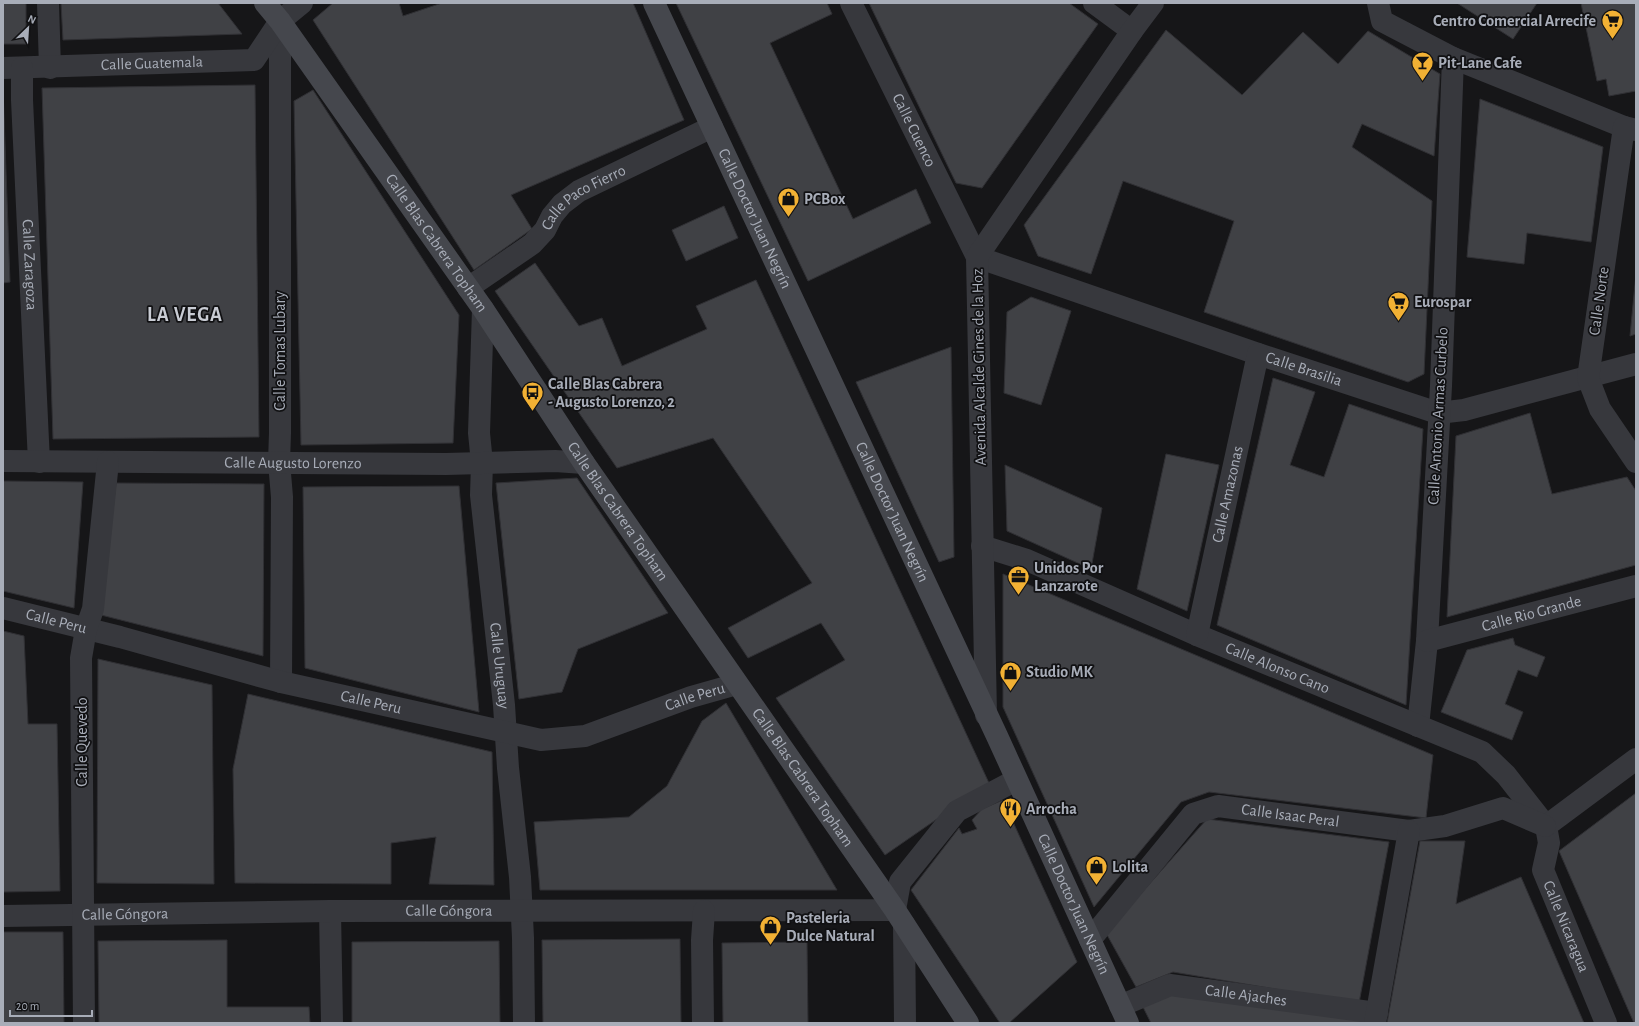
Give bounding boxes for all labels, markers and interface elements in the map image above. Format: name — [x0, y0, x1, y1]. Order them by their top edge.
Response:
north arrow — [8, 8, 48, 48]
supermarket icon: Centro Comercial Arrecife — [1599, 8, 1625, 41]
text: N — [26, 13, 38, 26]
place label: Centro Comercial Arrecife — [1433, 13, 1596, 29]
bar icon: Pit-Lane Cafe — [1410, 50, 1436, 83]
street label: Calle Guatemala — [101, 54, 203, 73]
place label: Pit-Lane Cafe — [1438, 55, 1523, 71]
street label: Calle Cuenco — [889, 91, 939, 170]
street label: Calle Doctor Juan Negrín — [715, 146, 794, 291]
street label: Calle Paco Fierro — [538, 162, 628, 232]
street label: Calle Blas Cabrera Topham — [382, 171, 490, 315]
shop icon: PCBox — [776, 186, 802, 219]
place label: PCBox — [804, 191, 846, 207]
street label: Calle Zaragoza — [20, 219, 40, 311]
street label: Calle Norte — [1586, 266, 1612, 336]
street label: Avenida Alcalde Gines de la Hoz — [969, 268, 989, 466]
supermarket icon: Eurospar — [1386, 289, 1412, 322]
street label: Calle Tomas Lubary — [272, 291, 289, 411]
place label: Eurospar — [1414, 294, 1472, 310]
district label: LA VEGA — [147, 305, 223, 325]
street label: Calle Antonio Armas Curbelo — [1425, 327, 1451, 505]
street label: Calle Brasilia — [1264, 349, 1344, 389]
place label: Calle Blas Cabrera - Augusto Lorenzo, 2 — [548, 376, 675, 410]
bus stop icon: Calle Blas Cabrera - Augusto Lorenzo, 2 — [520, 380, 546, 413]
street label: Calle Blas Cabrera Topham — [565, 439, 671, 584]
street label: Calle Doctor Juan Negrín — [853, 440, 932, 584]
street label: Calle Amazonas — [1209, 444, 1246, 544]
street label: Calle Augusto Lorenzo — [224, 454, 362, 471]
place label: Unidos Por Lanzarote — [1034, 560, 1104, 594]
office icon: Unidos Por Lanzarote — [1005, 564, 1031, 597]
street label: Calle Rio Grande — [1480, 593, 1583, 634]
street label: Calle Peru — [24, 606, 88, 636]
street label: Calle Uruguay — [487, 622, 512, 710]
street label: Calle Alonso Cano — [1223, 640, 1332, 697]
shop icon: Studio MK — [997, 659, 1023, 692]
place label: Studio MK — [1026, 664, 1093, 680]
street label: Calle Peru — [663, 680, 727, 714]
street label: Calle Peru — [339, 688, 403, 717]
street label: Calle Quevedo — [74, 697, 91, 787]
street label: Calle Blas Cabrera Topham — [749, 705, 856, 850]
restaurant icon: Arrocha — [997, 796, 1023, 829]
place label: Arrocha — [1026, 801, 1077, 817]
street label: Calle Isaac Peral — [1240, 801, 1340, 830]
street label: Calle Doctor Juan Negrín — [1035, 831, 1113, 977]
shop icon: Lolita — [1084, 854, 1110, 887]
place label: Lolita — [1112, 859, 1149, 875]
street label: Calle Nicaragua — [1540, 878, 1592, 975]
street label: Calle Góngora — [406, 903, 492, 919]
street label: Calle Góngora — [81, 905, 169, 923]
place label: Pasteleria Dulce Natural — [786, 910, 875, 944]
shop icon: Pasteleria Dulce Natural — [758, 914, 784, 947]
street label: Calle Ajaches — [1204, 982, 1288, 1009]
scale bar — [10, 992, 92, 1018]
text: 20 m — [16, 1000, 39, 1012]

